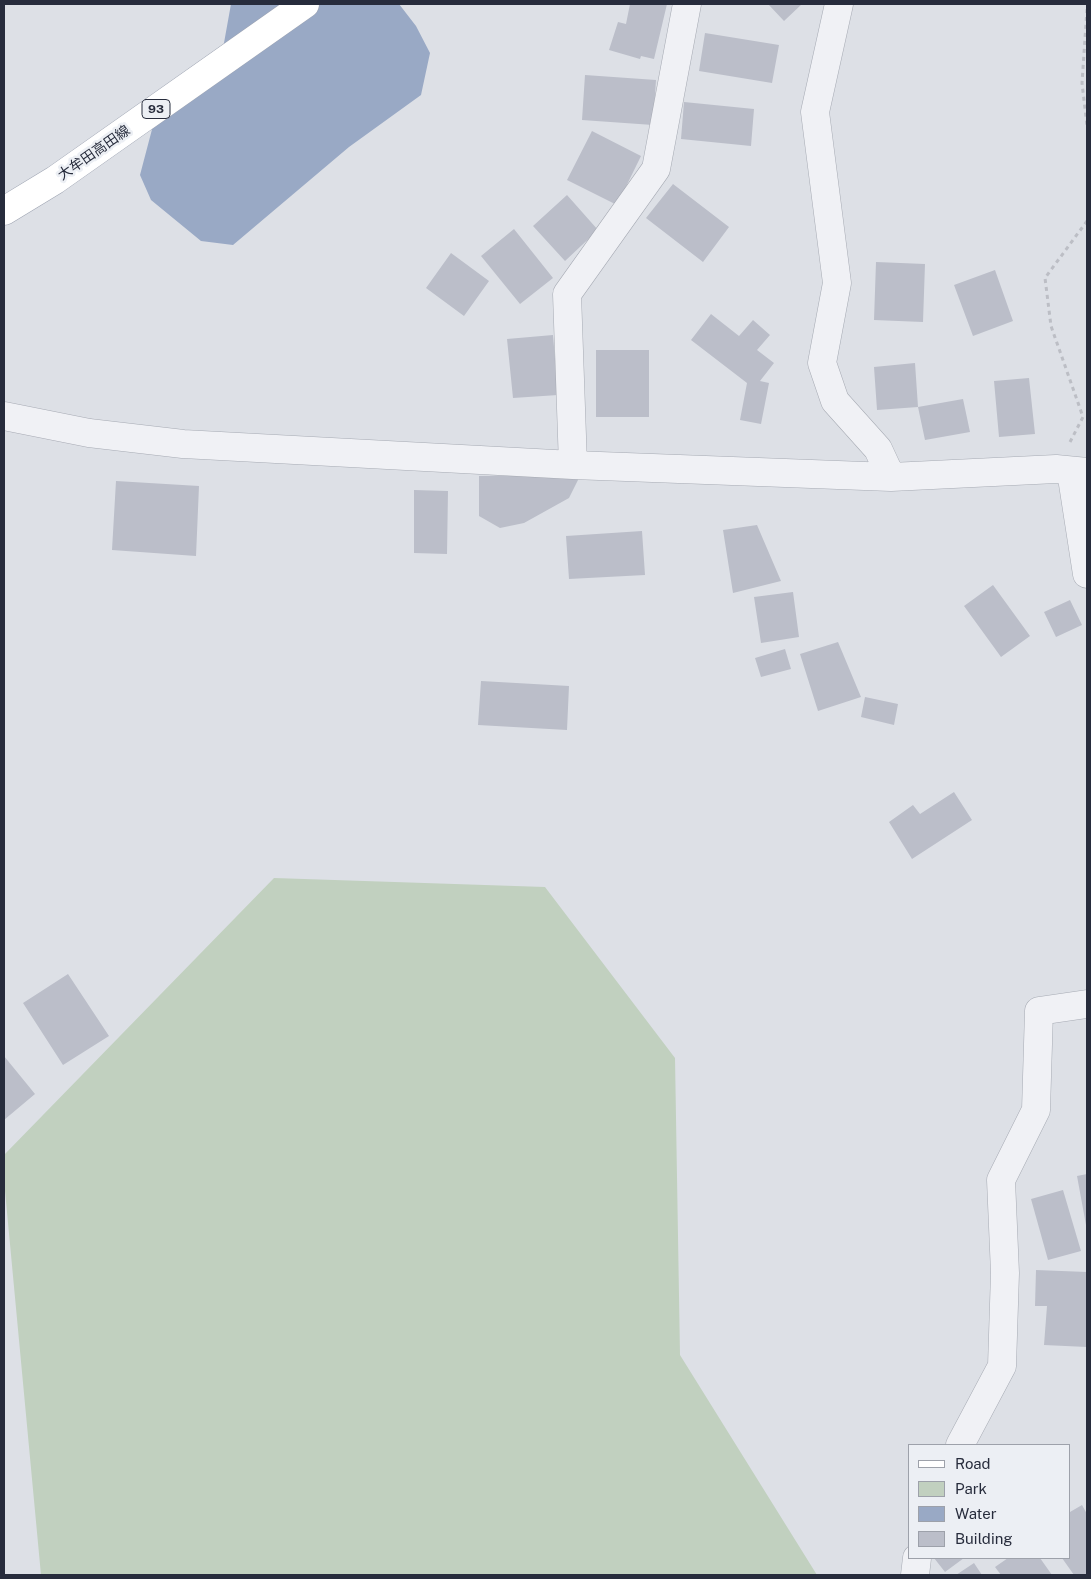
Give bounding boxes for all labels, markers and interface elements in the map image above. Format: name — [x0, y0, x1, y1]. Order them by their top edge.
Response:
road number: 93 — [142, 100, 170, 118]
street label: 大牟田高田線 — [55, 122, 133, 184]
legend — [908, 1444, 1071, 1559]
text: Road — [955, 1455, 991, 1472]
text: Park — [955, 1480, 987, 1497]
text: Water — [955, 1505, 997, 1522]
text: Building — [955, 1530, 1013, 1547]

